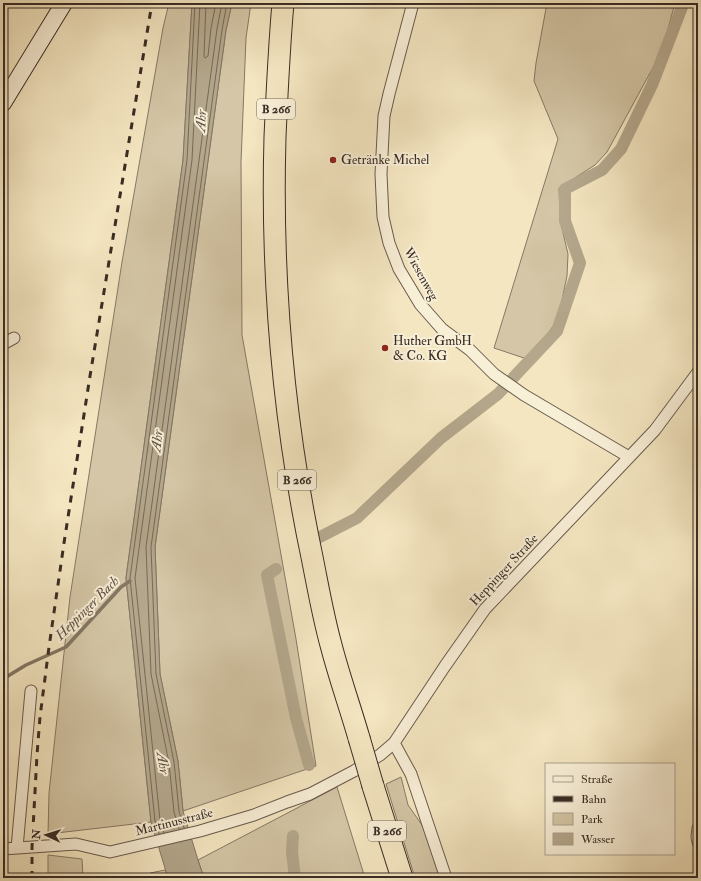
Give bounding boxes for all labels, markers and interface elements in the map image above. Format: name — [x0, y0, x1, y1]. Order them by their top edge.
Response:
road number: B 266 — [257, 99, 295, 119]
water label: Ahr — [192, 109, 210, 135]
place label: Getränke Michel — [341, 152, 430, 168]
marker: Getränke Michel — [328, 155, 338, 165]
street label: Wiesenweg — [399, 244, 442, 304]
place label: Huther GmbH & Co. KG — [393, 333, 472, 364]
marker: Huther GmbH & Co. KG — [380, 343, 390, 353]
water label: Ahr — [147, 428, 167, 455]
road number: B 266 — [278, 470, 316, 490]
street label: Heppinger Straße — [467, 530, 543, 610]
water label: Heppinger Bach — [51, 573, 122, 644]
water label: Ahr — [153, 749, 173, 776]
legend — [545, 763, 675, 855]
text: Straße — [581, 772, 612, 787]
text: Bahn — [581, 792, 606, 807]
street label: Martinusstraße — [134, 804, 215, 839]
text: Park — [581, 812, 603, 827]
north arrow — [26, 815, 66, 855]
road number: B 266 — [368, 821, 406, 841]
text: N — [30, 828, 43, 841]
text: Wasser — [580, 832, 615, 847]

